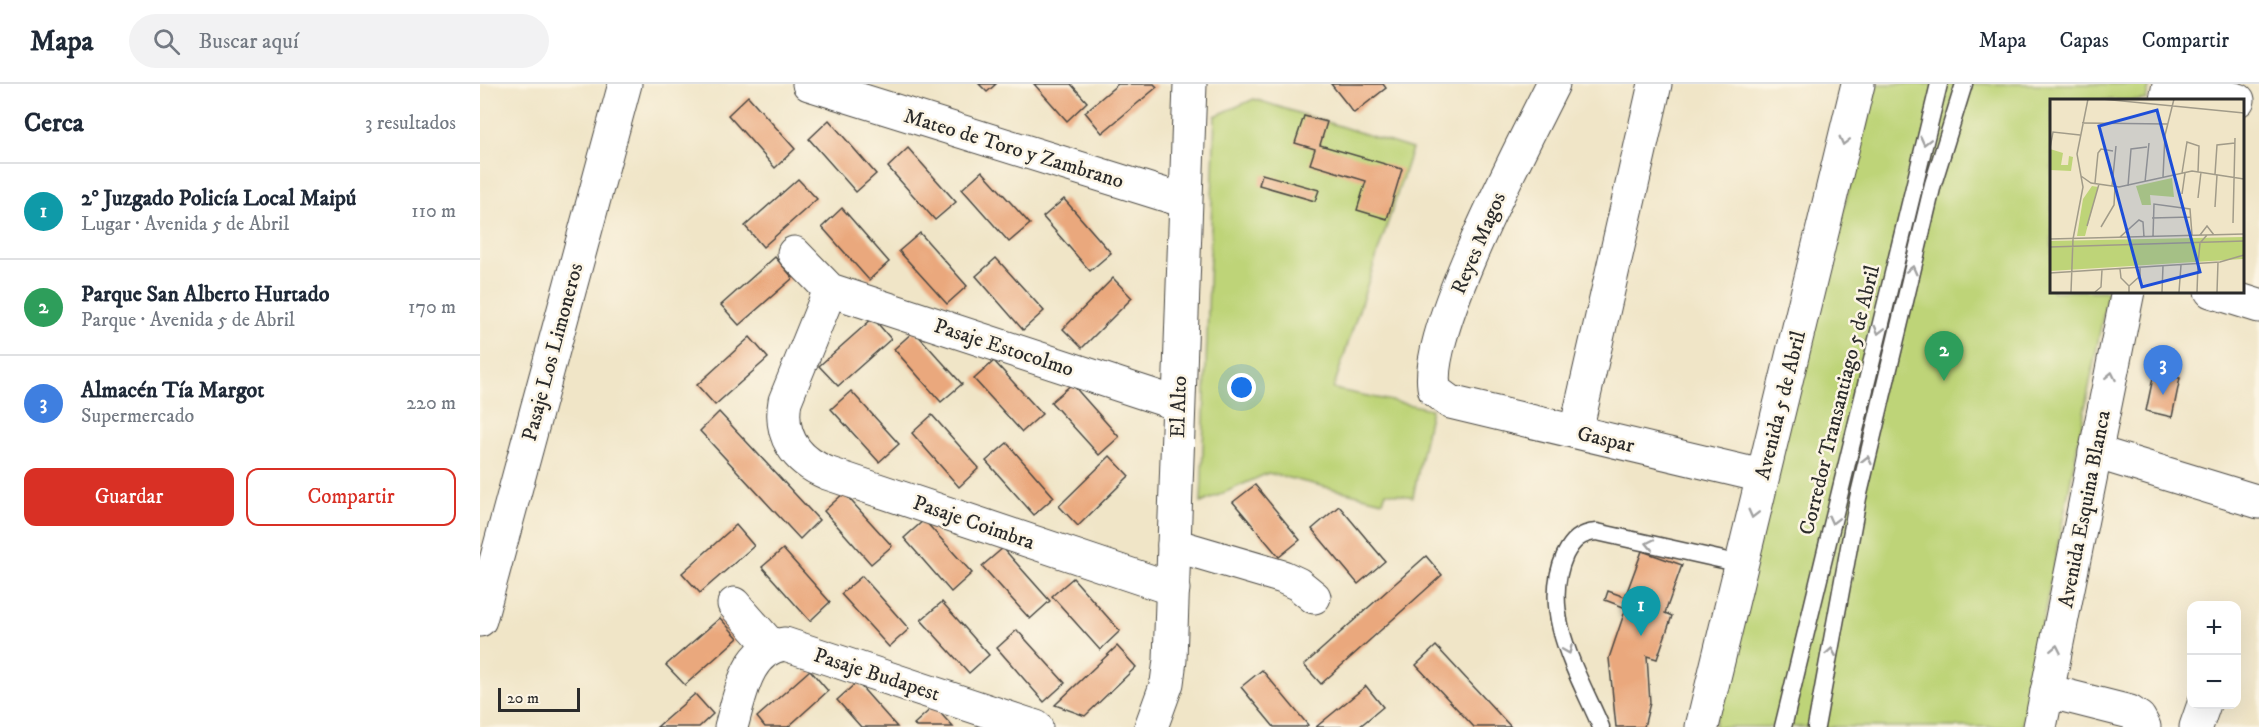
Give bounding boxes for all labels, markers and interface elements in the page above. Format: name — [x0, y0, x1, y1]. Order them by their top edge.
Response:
search box — [129, 14, 549, 68]
text: Mapa — [30, 24, 93, 59]
icon: search — [150, 25, 183, 58]
text: Buscar aquí — [198, 28, 299, 55]
text: Mapa — [1979, 28, 2026, 54]
text: Capas — [2059, 28, 2109, 54]
text: Compartir — [2142, 28, 2229, 54]
inset map — [2050, 99, 2244, 292]
street label: Mateo de Toro y Zambrano — [901, 103, 1127, 195]
text: Cerca — [24, 107, 84, 140]
text: 3 resultados — [365, 111, 456, 136]
one-way arrow — [1839, 136, 1852, 146]
one-way arrow — [1919, 136, 1932, 146]
text: 2° Juzgado Policía Local Maipú — [81, 185, 356, 212]
street label: Reyes Magos — [1446, 188, 1512, 298]
text: 1 — [40, 199, 47, 224]
text: 110 m — [411, 199, 456, 224]
text: Lugar · Avenida 5 de Abril — [81, 212, 289, 237]
street label: Pasaje Los Limoneros — [517, 260, 589, 444]
street label: Corredor Transantiago 5 de Abril — [1794, 262, 1886, 538]
one-way arrow — [1905, 266, 1918, 276]
text: Parque San Alberto Hurtado — [81, 281, 329, 308]
text: 2 — [39, 295, 48, 320]
text: 170 m — [408, 295, 456, 320]
text: Parque · Avenida 5 de Abril — [81, 308, 295, 333]
street label: Pasaje Estocolmo — [930, 313, 1077, 383]
one-way arrow — [1873, 325, 1886, 335]
street label: Avenida 5 de Abril — [1750, 327, 1812, 482]
pin: 2 — [1924, 332, 1964, 381]
pin: 3 — [2144, 346, 2182, 395]
one-way arrow — [2104, 371, 2117, 381]
your location — [1227, 373, 1256, 402]
street label: El Alto — [1165, 375, 1193, 439]
text: Almacén Tía Margot — [81, 377, 264, 404]
text: 3 — [40, 391, 47, 416]
text: 220 m — [406, 391, 456, 416]
text: Supermercado — [81, 404, 194, 429]
street label: Avenida Esquina Blanca — [2053, 408, 2117, 610]
street label: Gaspar — [1575, 421, 1637, 459]
one-way arrow — [1859, 455, 1872, 465]
button: Guardar — [24, 468, 234, 526]
button: Compartir — [246, 468, 456, 526]
street label: Pasaje Coimbra — [909, 490, 1038, 556]
one-way arrow — [1748, 509, 1761, 519]
one-way arrow — [1827, 515, 1840, 525]
one-way arrow — [1645, 538, 1655, 551]
pin: 1 — [1622, 586, 1660, 636]
map controls — [2187, 601, 2241, 709]
button: + — [2187, 601, 2241, 655]
street label: Pasaje Budapest — [810, 642, 943, 708]
one-way arrow — [1561, 644, 1573, 655]
one-way arrow — [2049, 644, 2062, 654]
one-way arrow — [1824, 647, 1837, 657]
button: − — [2187, 655, 2241, 709]
scale bar — [498, 685, 580, 712]
text: 20 m — [507, 688, 539, 708]

